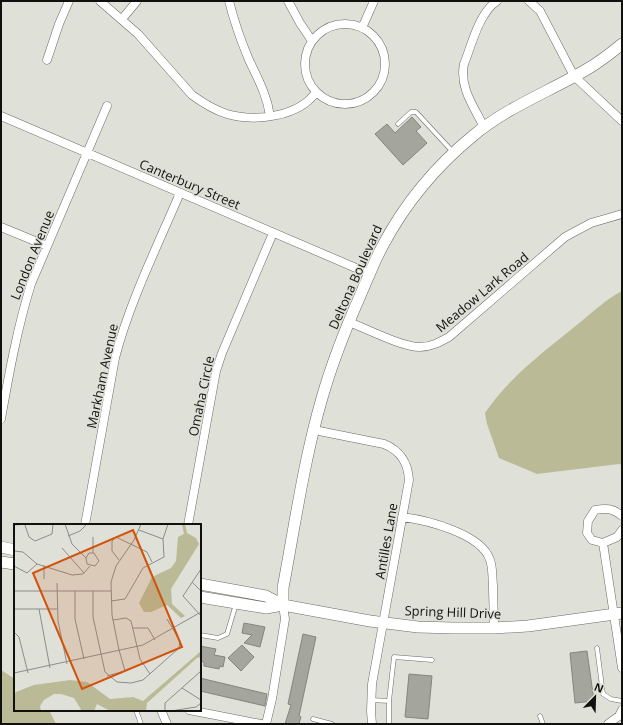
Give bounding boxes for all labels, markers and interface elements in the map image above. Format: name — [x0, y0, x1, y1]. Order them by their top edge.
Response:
street label: Canterbury Street — [137, 155, 244, 214]
street label: London Avenue — [6, 208, 58, 302]
street label: Deltona Boulevard — [324, 222, 386, 332]
street label: Meadow Lark Road — [432, 248, 532, 336]
street label: Markham Avenue — [82, 322, 122, 430]
street label: Omaha Circle — [184, 354, 218, 438]
street label: Antilles Lane — [370, 502, 402, 580]
inset map — [14, 524, 201, 711]
street label: Spring Hill Drive — [404, 601, 502, 623]
north arrow — [575, 677, 615, 717]
text: N — [592, 679, 606, 696]

